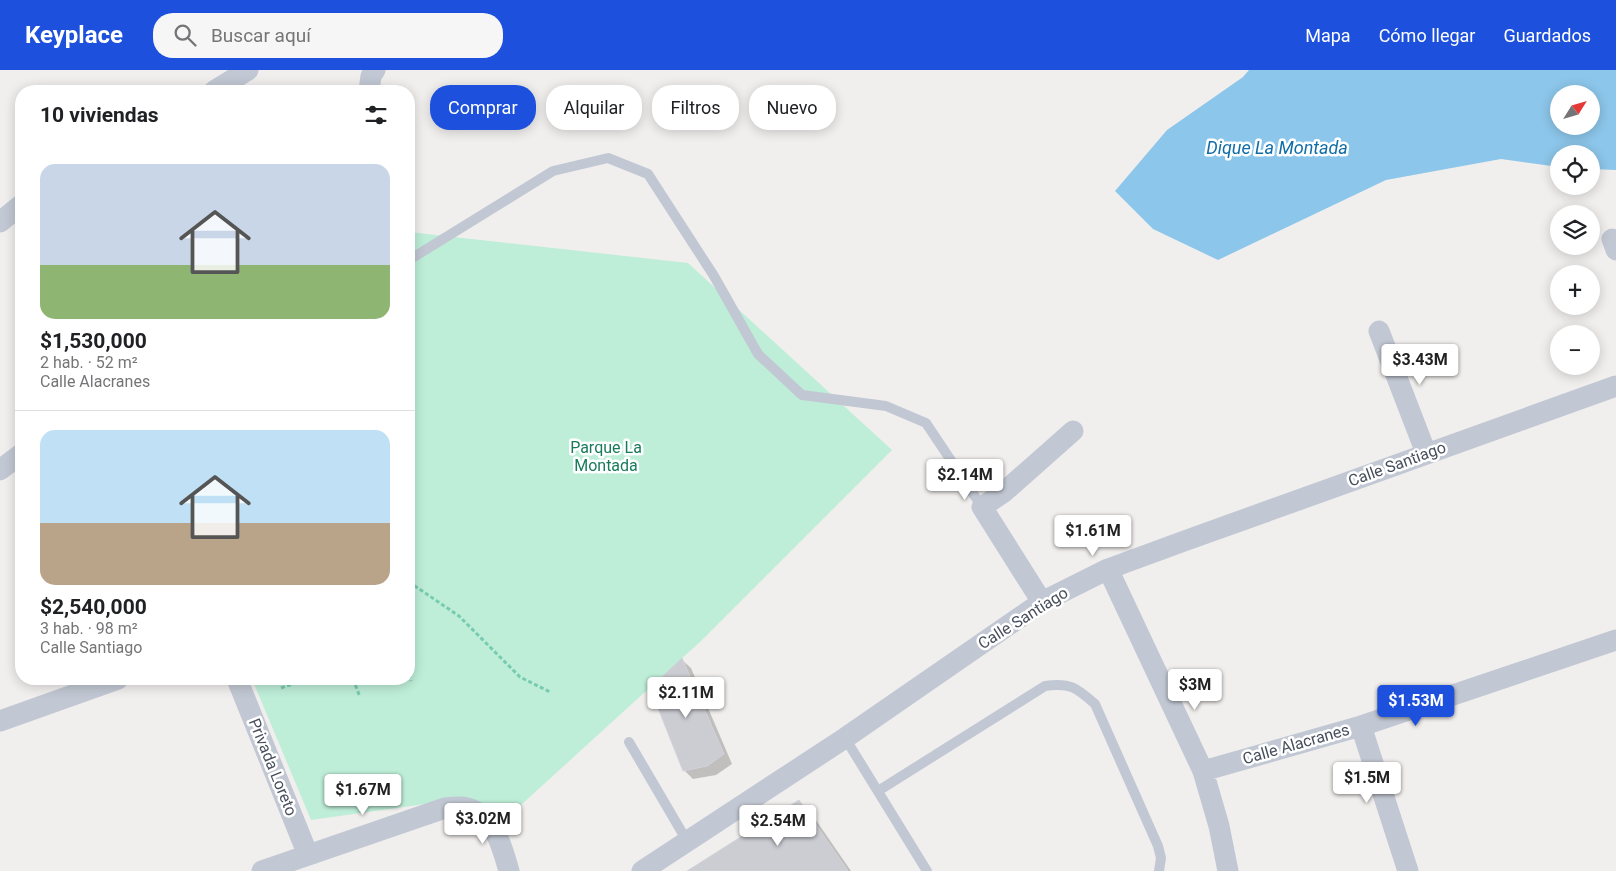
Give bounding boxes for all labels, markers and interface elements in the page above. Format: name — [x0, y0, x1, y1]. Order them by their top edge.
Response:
search box — [153, 13, 503, 58]
text: Keyplace — [25, 21, 123, 49]
icon: search — [171, 21, 199, 49]
text: Buscar aquí — [211, 24, 311, 47]
text: Mapa — [1305, 25, 1351, 46]
text: Cómo llegar — [1379, 25, 1475, 46]
text: Guardados — [1503, 25, 1591, 46]
chip: Comprar — [430, 85, 536, 130]
chip: Alquilar — [546, 85, 642, 130]
chip: Filtros — [652, 85, 739, 130]
chip: Nuevo — [749, 85, 836, 130]
north arrow — [1550, 85, 1600, 135]
map controls — [1550, 85, 1600, 375]
icon: filters — [362, 101, 390, 129]
text: 10 viviendas — [40, 103, 159, 127]
water label: Dique La Montada — [1206, 137, 1348, 158]
button: locate — [1550, 145, 1600, 195]
icon: home — [170, 197, 260, 287]
button: layers — [1550, 205, 1600, 255]
button: + — [1550, 265, 1600, 315]
button: − — [1550, 325, 1600, 375]
text: $1,530,000 — [40, 329, 147, 353]
pin: $3.43M — [1379, 344, 1461, 386]
text: $3.43M — [1392, 350, 1448, 369]
text: 2 hab. · 52 m² — [40, 353, 138, 372]
text: Calle Alacranes — [40, 372, 150, 391]
park label: Parque La Montada — [570, 438, 642, 475]
street label: Calle Santiago — [1346, 438, 1448, 490]
pin: $2.14M — [924, 458, 1006, 501]
icon: home — [170, 462, 260, 552]
text: $2.14M — [937, 465, 993, 484]
pin: $1.61M — [1052, 514, 1134, 557]
text: $1.61M — [1065, 521, 1121, 540]
street label: Calle Santiago — [975, 583, 1071, 653]
text: $2,540,000 — [40, 595, 147, 619]
text: 3 hab. · 98 m² — [40, 619, 138, 638]
text: Calle Santiago — [40, 638, 142, 657]
pin: $3M — [1171, 668, 1219, 711]
text: $3M — [1179, 675, 1211, 694]
pin: $2.11M — [645, 676, 727, 719]
text: $2.11M — [658, 683, 714, 702]
pin: $1.53M — [1375, 684, 1457, 727]
text: $1.53M — [1388, 691, 1444, 710]
street label: Privada Loreto — [245, 716, 301, 818]
street label: Calle Alacranes — [1240, 720, 1352, 768]
pin: $1.5M — [1332, 762, 1402, 804]
text: $1.5M — [1344, 768, 1390, 787]
pin: $1.67M — [322, 774, 404, 816]
text: $1.67M — [335, 780, 391, 799]
pin: $3.02M — [442, 802, 524, 845]
pin: $2.54M — [737, 804, 819, 847]
text: $3.02M — [455, 809, 511, 828]
text: $2.54M — [750, 811, 806, 830]

